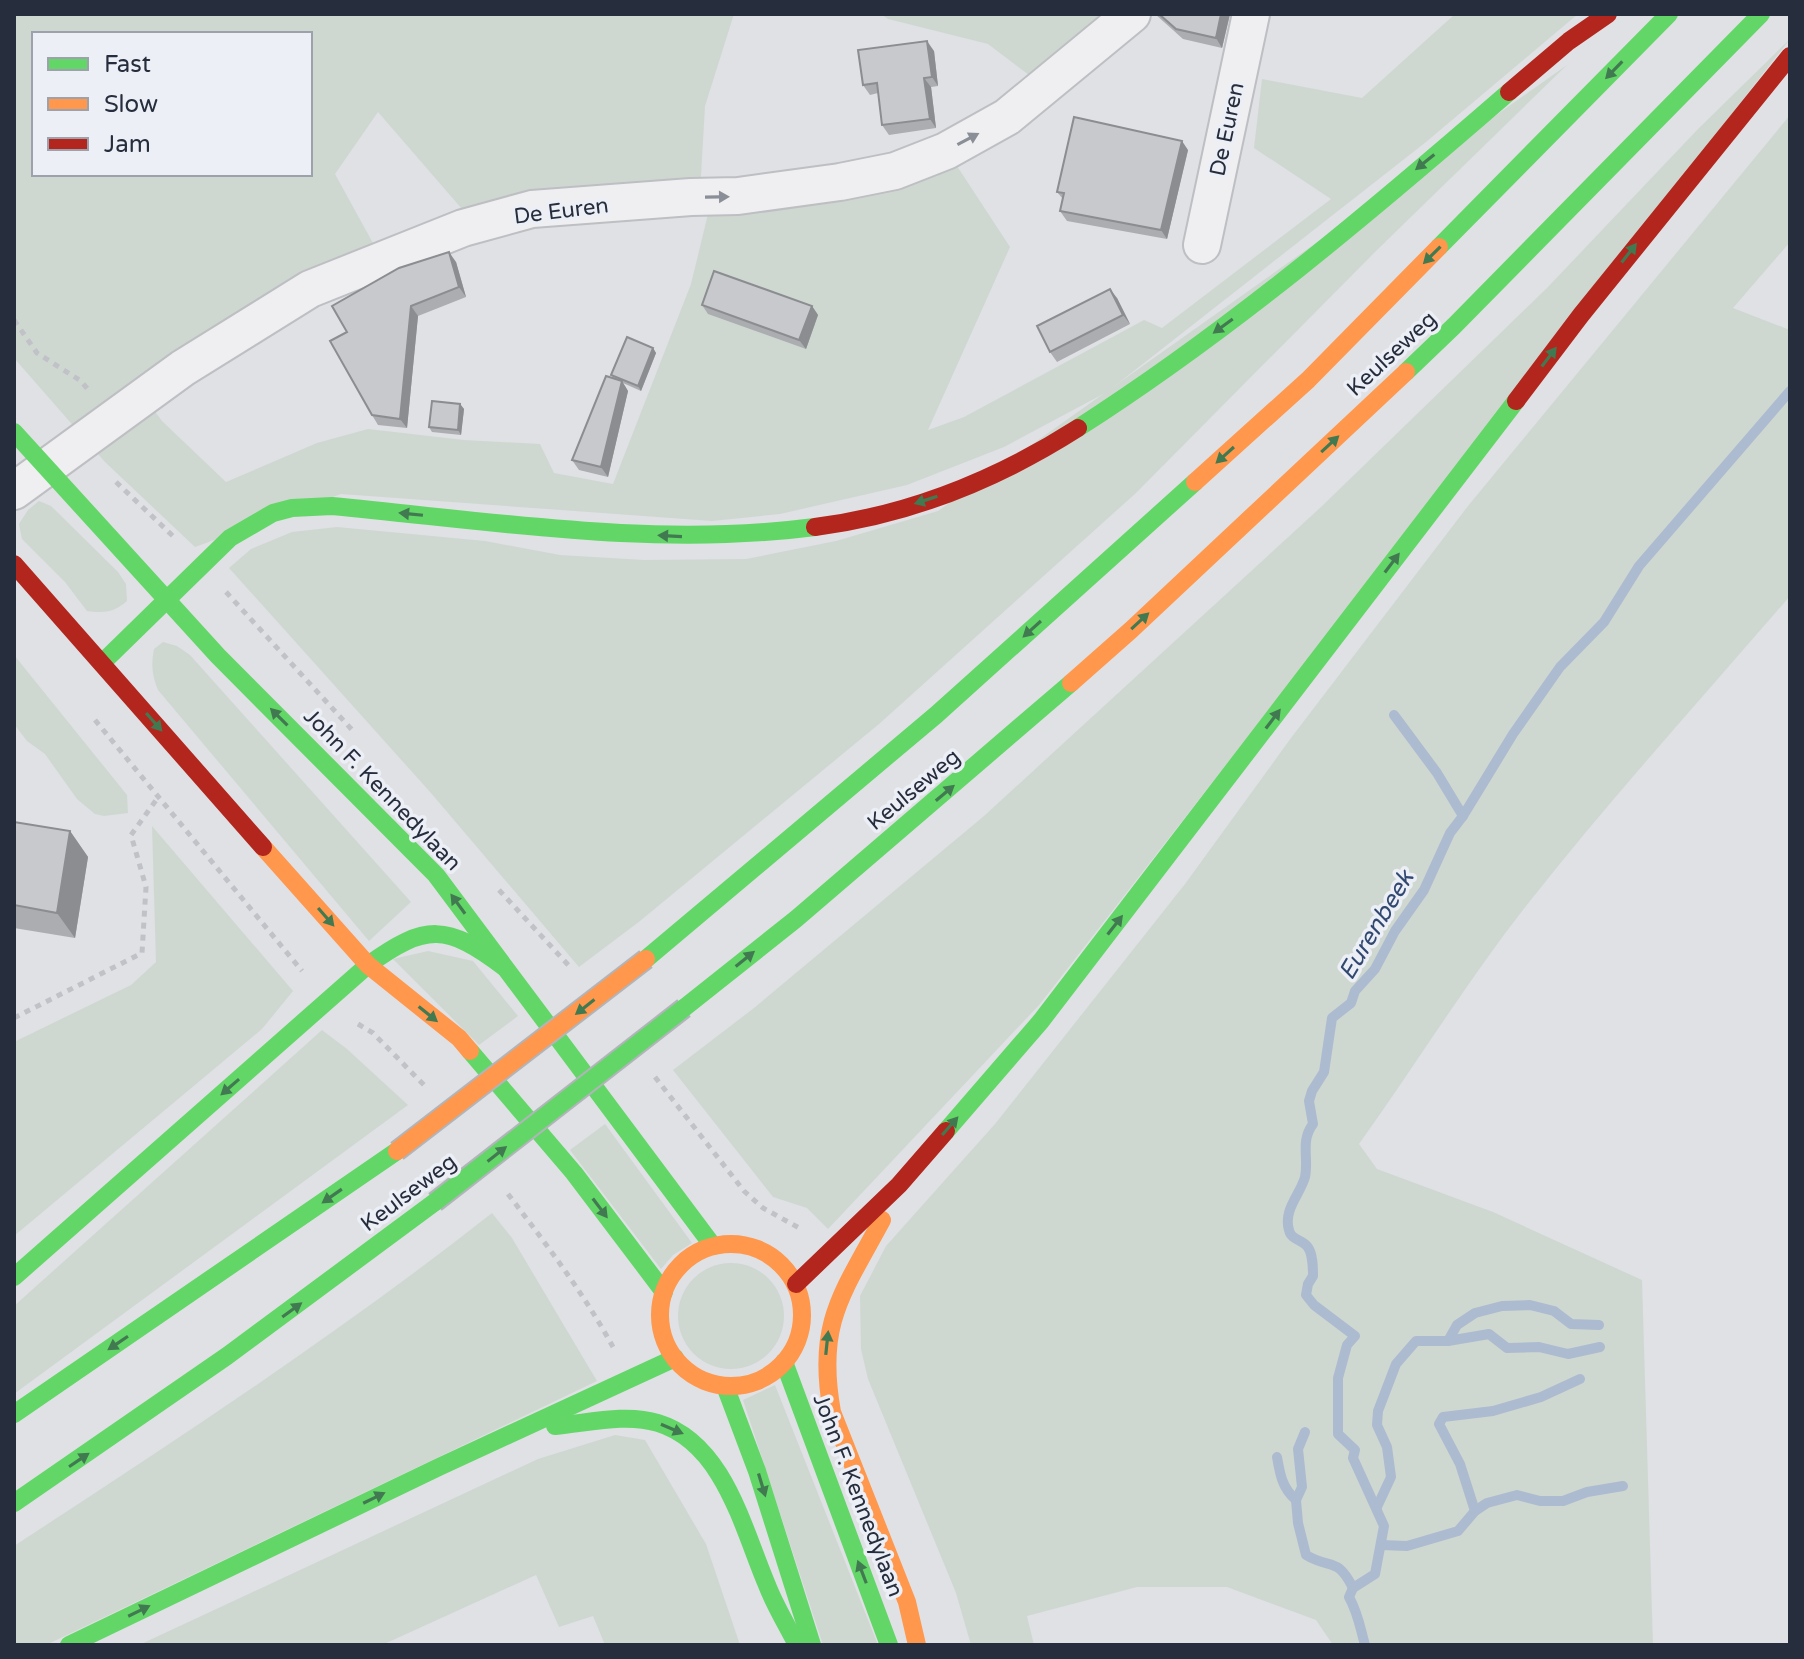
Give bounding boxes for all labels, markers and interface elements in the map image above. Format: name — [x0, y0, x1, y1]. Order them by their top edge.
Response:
legend — [32, 32, 312, 176]
text: Fast — [104, 50, 151, 79]
one-way arrow — [1606, 60, 1624, 79]
street label: De Euren — [1204, 80, 1250, 179]
text: Slow — [104, 90, 158, 119]
text: Jam — [104, 130, 151, 159]
one-way arrow — [957, 132, 979, 146]
one-way arrow — [1415, 154, 1435, 170]
one-way arrow — [705, 190, 730, 203]
street label: De Euren — [512, 192, 610, 230]
one-way arrow — [1621, 243, 1637, 263]
one-way arrow — [1423, 245, 1442, 264]
street label: Keulseweg — [1342, 306, 1442, 402]
one-way arrow — [1213, 318, 1234, 334]
one-way arrow — [1541, 346, 1557, 367]
one-way arrow — [1320, 435, 1339, 453]
one-way arrow — [1216, 446, 1235, 464]
one-way arrow — [913, 495, 937, 507]
one-way arrow — [398, 507, 423, 520]
one-way arrow — [657, 530, 682, 543]
one-way arrow — [1383, 553, 1399, 574]
one-way arrow — [1130, 613, 1149, 631]
one-way arrow — [1022, 620, 1042, 637]
street label: John F. Kennedylaan — [298, 703, 466, 876]
one-way arrow — [270, 708, 288, 727]
one-way arrow — [1265, 708, 1281, 730]
one-way arrow — [145, 711, 162, 731]
street label: Keulseweg — [862, 744, 965, 836]
one-way arrow — [935, 785, 955, 802]
water label: Eurenbeek — [1333, 864, 1421, 985]
one-way arrow — [451, 894, 466, 915]
one-way arrow — [316, 907, 334, 926]
one-way arrow — [1106, 915, 1123, 935]
one-way arrow — [735, 952, 755, 968]
one-way arrow — [574, 998, 595, 1014]
one-way arrow — [418, 1005, 439, 1022]
one-way arrow — [220, 1078, 240, 1095]
one-way arrow — [941, 1117, 958, 1137]
one-way arrow — [487, 1146, 507, 1162]
street label: Keulseweg — [356, 1149, 461, 1237]
one-way arrow — [322, 1188, 343, 1203]
one-way arrow — [592, 1197, 608, 1218]
one-way arrow — [281, 1303, 302, 1319]
one-way arrow — [820, 1330, 833, 1355]
one-way arrow — [107, 1335, 129, 1350]
street label: John F. Kennedylaan — [807, 1390, 909, 1600]
one-way arrow — [660, 1422, 684, 1435]
one-way arrow — [68, 1453, 89, 1468]
one-way arrow — [756, 1474, 768, 1498]
one-way arrow — [362, 1491, 385, 1505]
one-way arrow — [855, 1560, 868, 1584]
one-way arrow — [128, 1604, 151, 1618]

